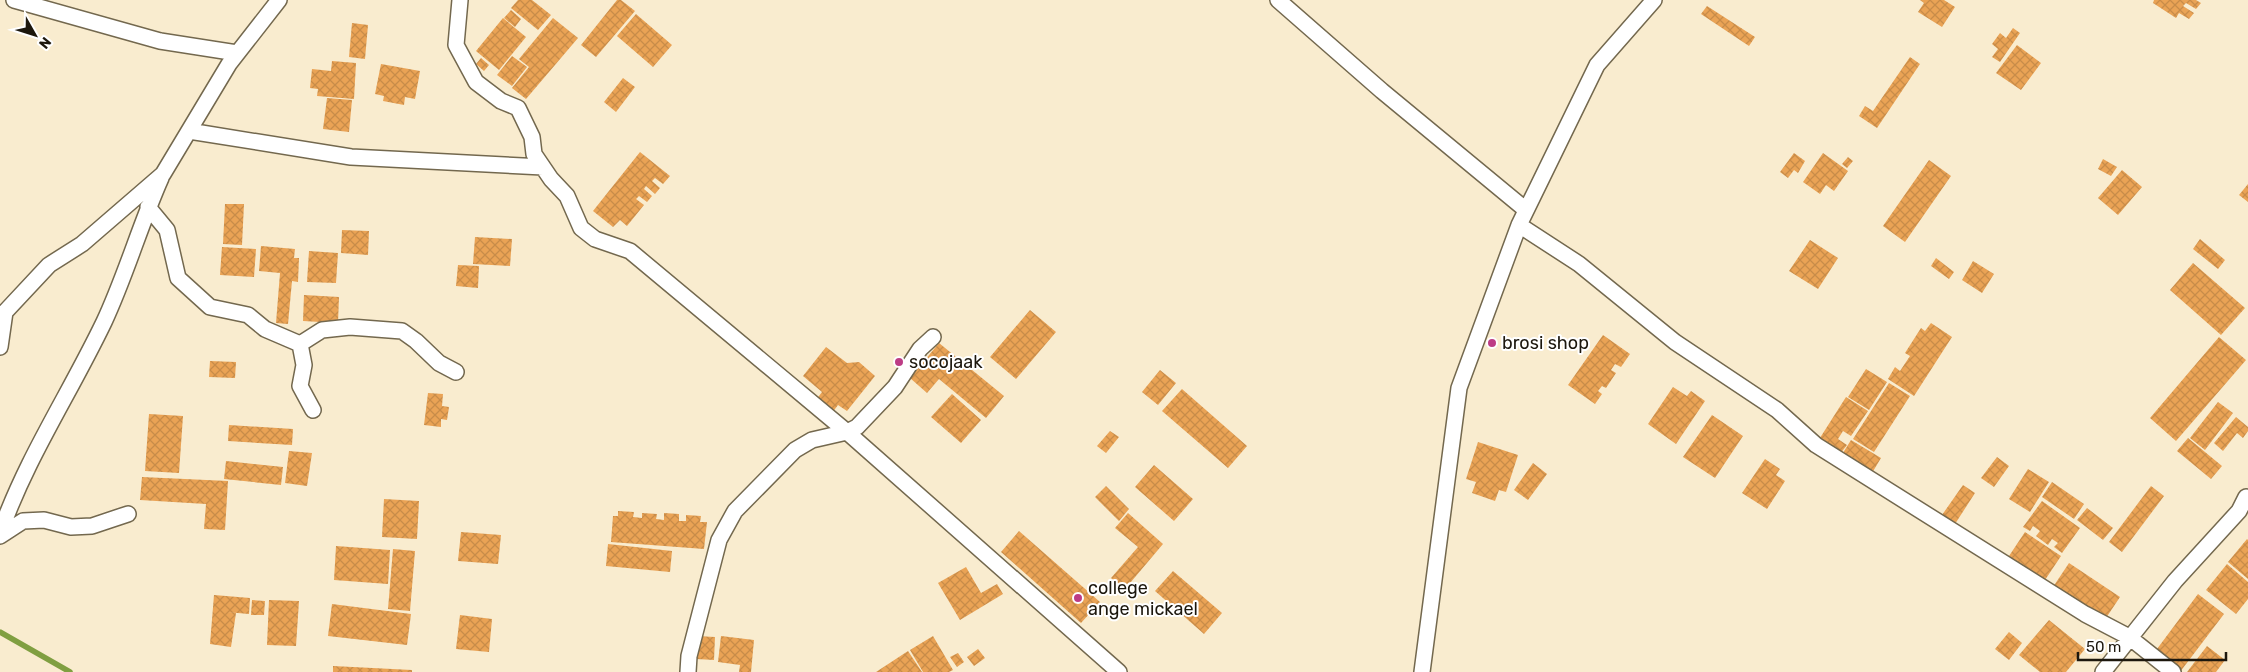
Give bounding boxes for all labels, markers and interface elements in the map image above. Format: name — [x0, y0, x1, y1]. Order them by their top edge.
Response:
north arrow — [10, 10, 60, 60]
text: N — [35, 34, 54, 52]
place label: brosi shop — [1502, 332, 1589, 354]
marker: brosi shop — [1486, 337, 1498, 349]
place label: socojaak — [909, 351, 983, 373]
marker: socojaak — [893, 356, 905, 368]
place label: college ange mickael — [1088, 577, 1198, 620]
marker: college ange mickael — [1072, 592, 1084, 604]
scale bar — [2078, 630, 2226, 662]
text: 50 m — [2086, 638, 2121, 656]

